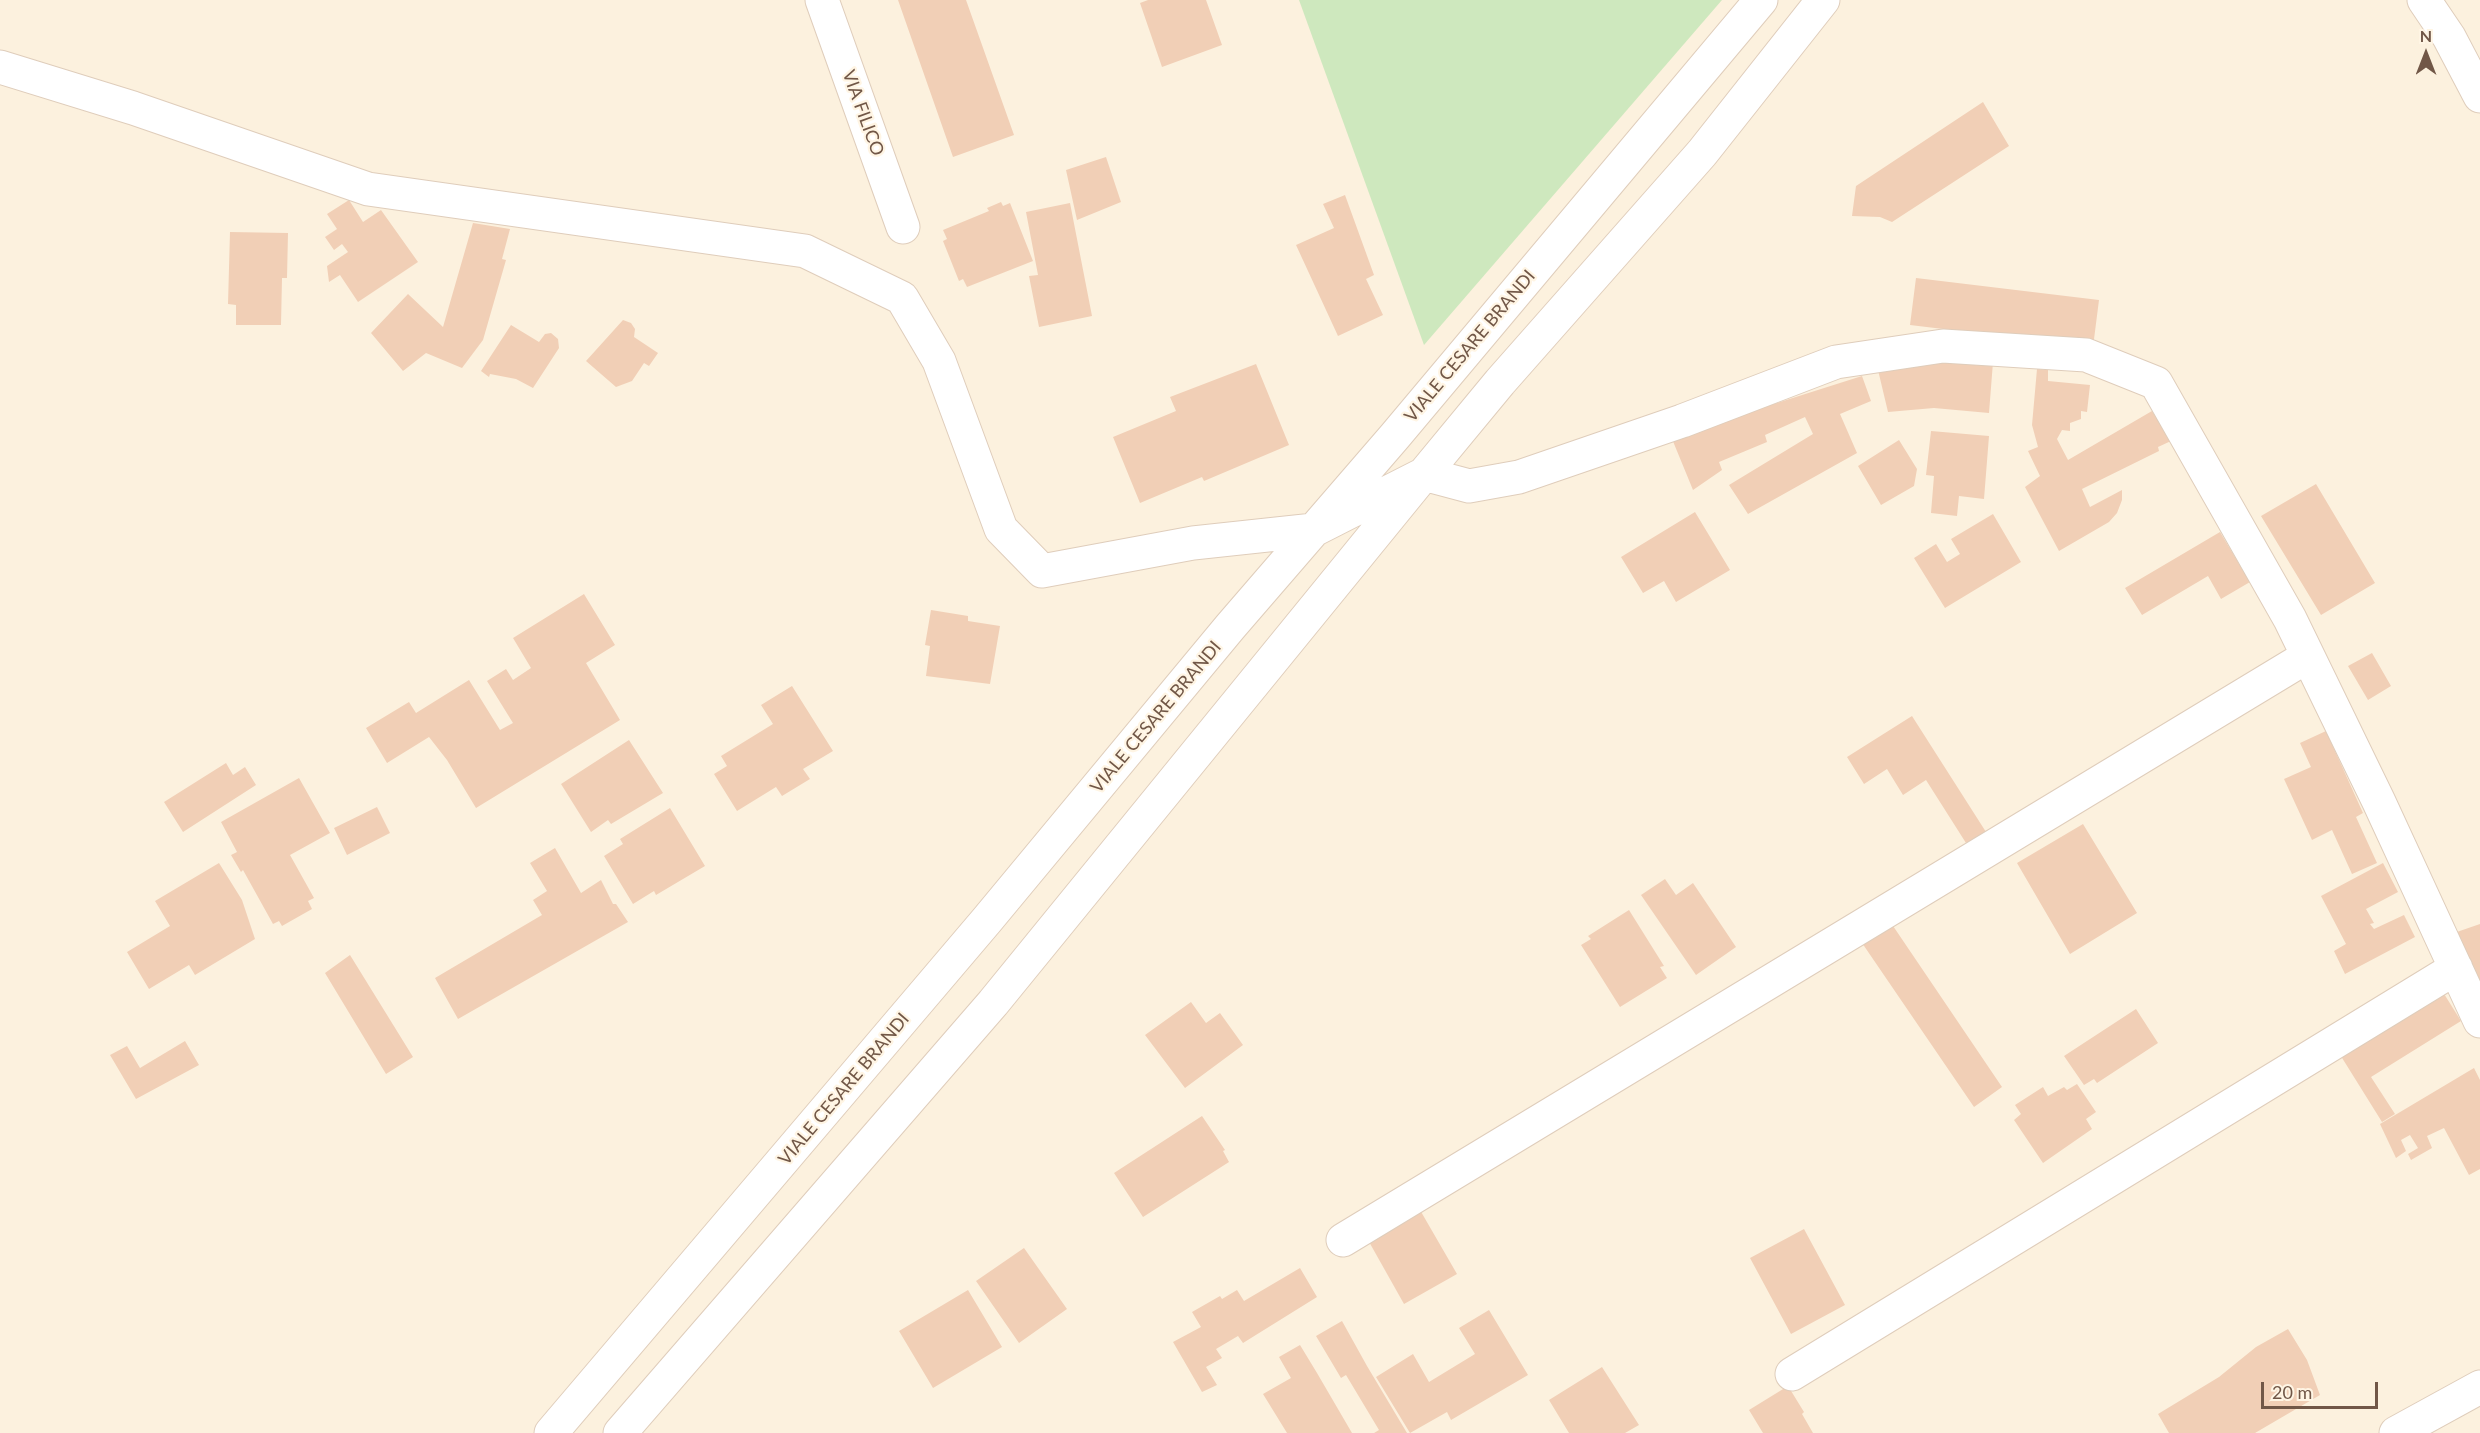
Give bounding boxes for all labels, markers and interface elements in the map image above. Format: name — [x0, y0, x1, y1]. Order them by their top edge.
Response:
north arrow — [2396, 24, 2456, 84]
text: N — [2420, 26, 2432, 45]
street label: VIA FILICO — [838, 67, 888, 159]
street label: VIALE CESARE BRANDI — [1400, 266, 1540, 426]
street label: VIALE CESARE BRANDI — [1086, 637, 1226, 797]
street label: VIALE CESARE BRANDI — [774, 1009, 914, 1169]
scale bar — [2264, 1370, 2381, 1408]
text: 20 m — [2272, 1381, 2312, 1403]

